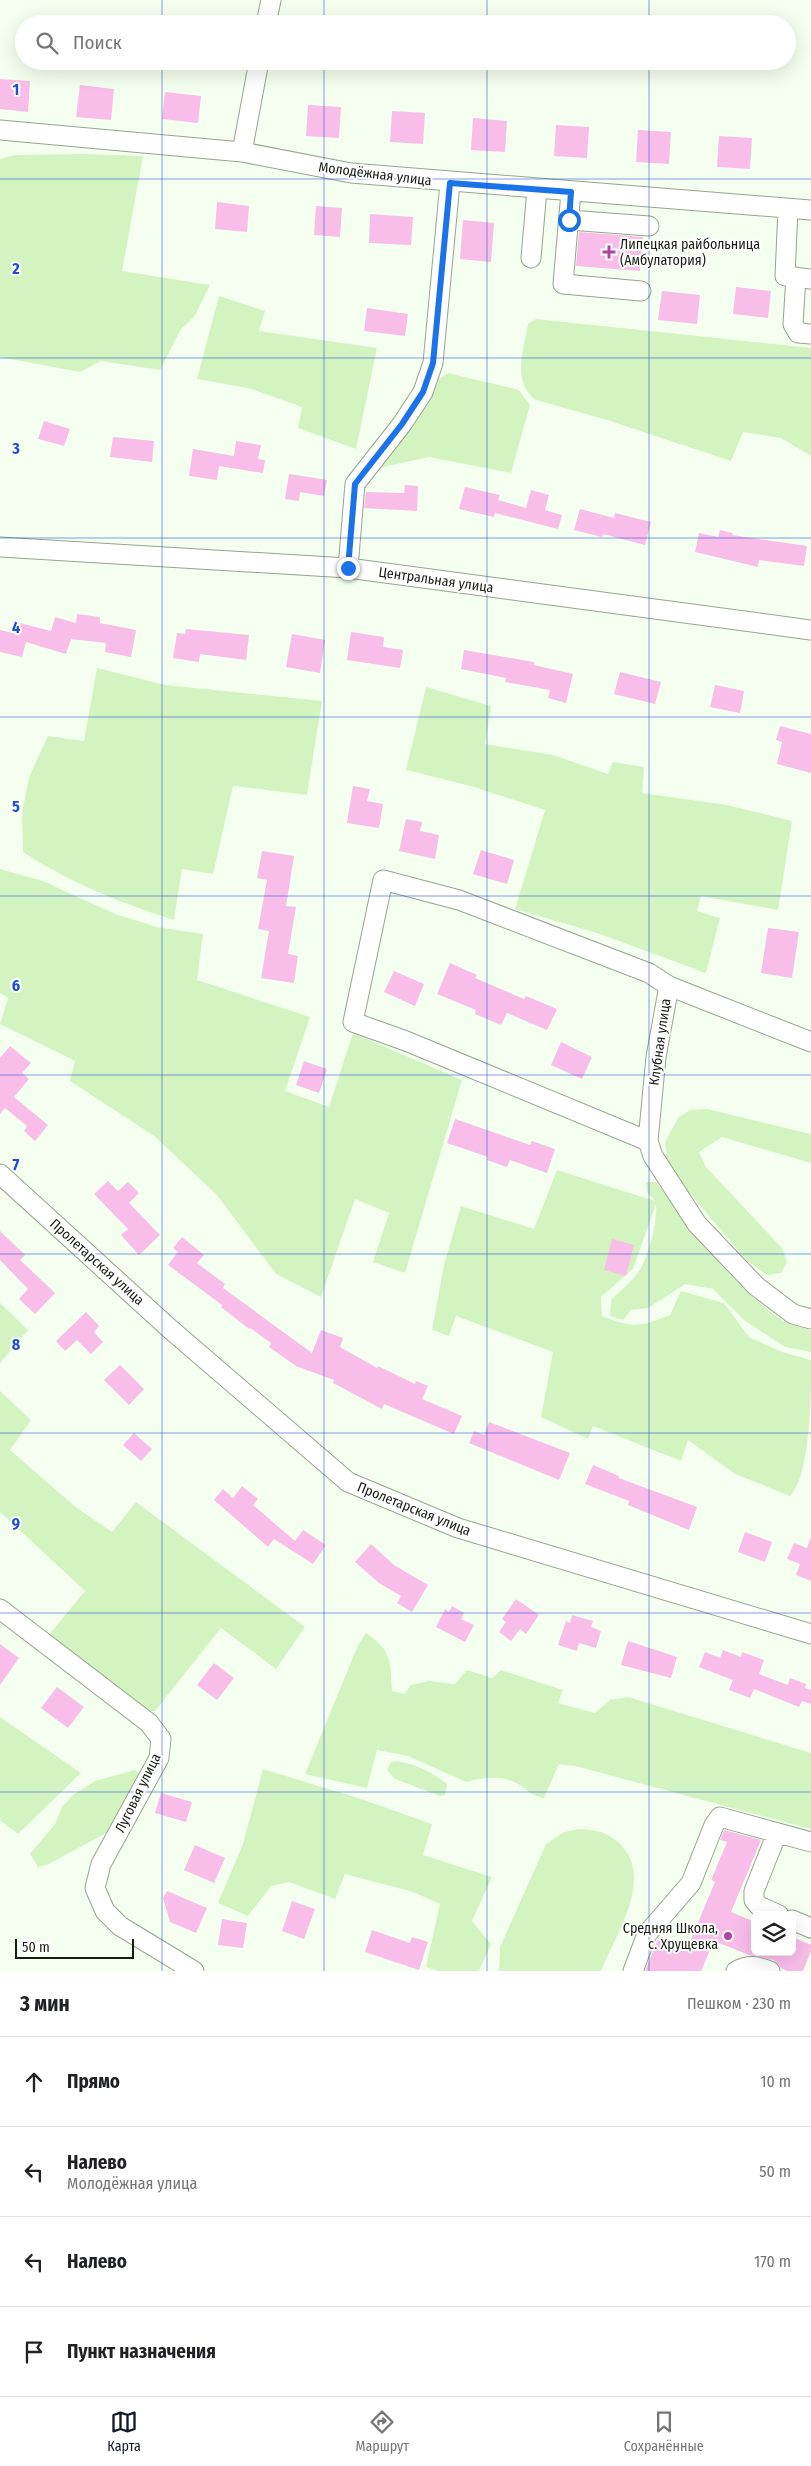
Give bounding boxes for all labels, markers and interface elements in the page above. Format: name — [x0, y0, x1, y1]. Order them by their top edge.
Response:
search box — [15, 15, 796, 70]
icon: search — [33, 29, 61, 57]
text: Поиск — [73, 31, 122, 54]
text: 1 — [13, 80, 19, 99]
street label: Молодёжная улица — [317, 159, 433, 189]
route start — [558, 209, 581, 232]
place label: Липецкая райбольница (Амбулатория) — [620, 236, 760, 269]
marker: Липецкая райбольница (Амбулатория) — [602, 245, 616, 259]
text: 2 — [11, 259, 20, 278]
text: 3 — [11, 439, 20, 458]
route end — [337, 557, 360, 580]
street label: Центральная улица — [377, 564, 495, 597]
text: 4 — [12, 618, 20, 637]
text: 5 — [12, 797, 20, 816]
text: 6 — [12, 976, 20, 995]
street label: Клубная улица — [645, 997, 675, 1087]
text: 7 — [13, 1155, 20, 1174]
street label: Пролетарская улица — [46, 1215, 148, 1309]
text: 8 — [12, 1335, 21, 1354]
street label: Пролетарская улица — [355, 1478, 473, 1540]
text: 9 — [12, 1514, 20, 1533]
street label: Луговая улица — [112, 1751, 165, 1835]
map controls — [751, 1911, 796, 1956]
button: layers — [751, 1911, 796, 1956]
place label: Средняя Школа, с. Хрущевка — [623, 1920, 718, 1953]
marker: Средняя Школа, с. Хрущевка — [722, 1930, 734, 1942]
scale bar — [15, 1936, 134, 1959]
text: 50 m — [22, 1939, 50, 1956]
text: 3 мин — [20, 1991, 70, 2017]
text: Пешком · 230 m — [687, 1994, 791, 2013]
icon: ahead — [20, 2068, 48, 2096]
text: Прямо — [67, 2070, 120, 2093]
text: 10 m — [760, 2072, 791, 2091]
text: Налево — [67, 2151, 127, 2174]
icon: left — [20, 2158, 48, 2186]
text: 50 m — [759, 2162, 791, 2181]
text: Молодёжная улица — [67, 2174, 197, 2193]
icon: left — [20, 2248, 48, 2276]
text: Налево — [67, 2250, 127, 2273]
text: 170 m — [754, 2252, 791, 2271]
icon: arrive — [20, 2338, 48, 2366]
text: Пункт назначения — [67, 2340, 216, 2363]
tab: Карта — [107, 2408, 141, 2455]
tab: Маршрут — [355, 2408, 409, 2455]
tab: Сохранённые — [624, 2408, 704, 2455]

